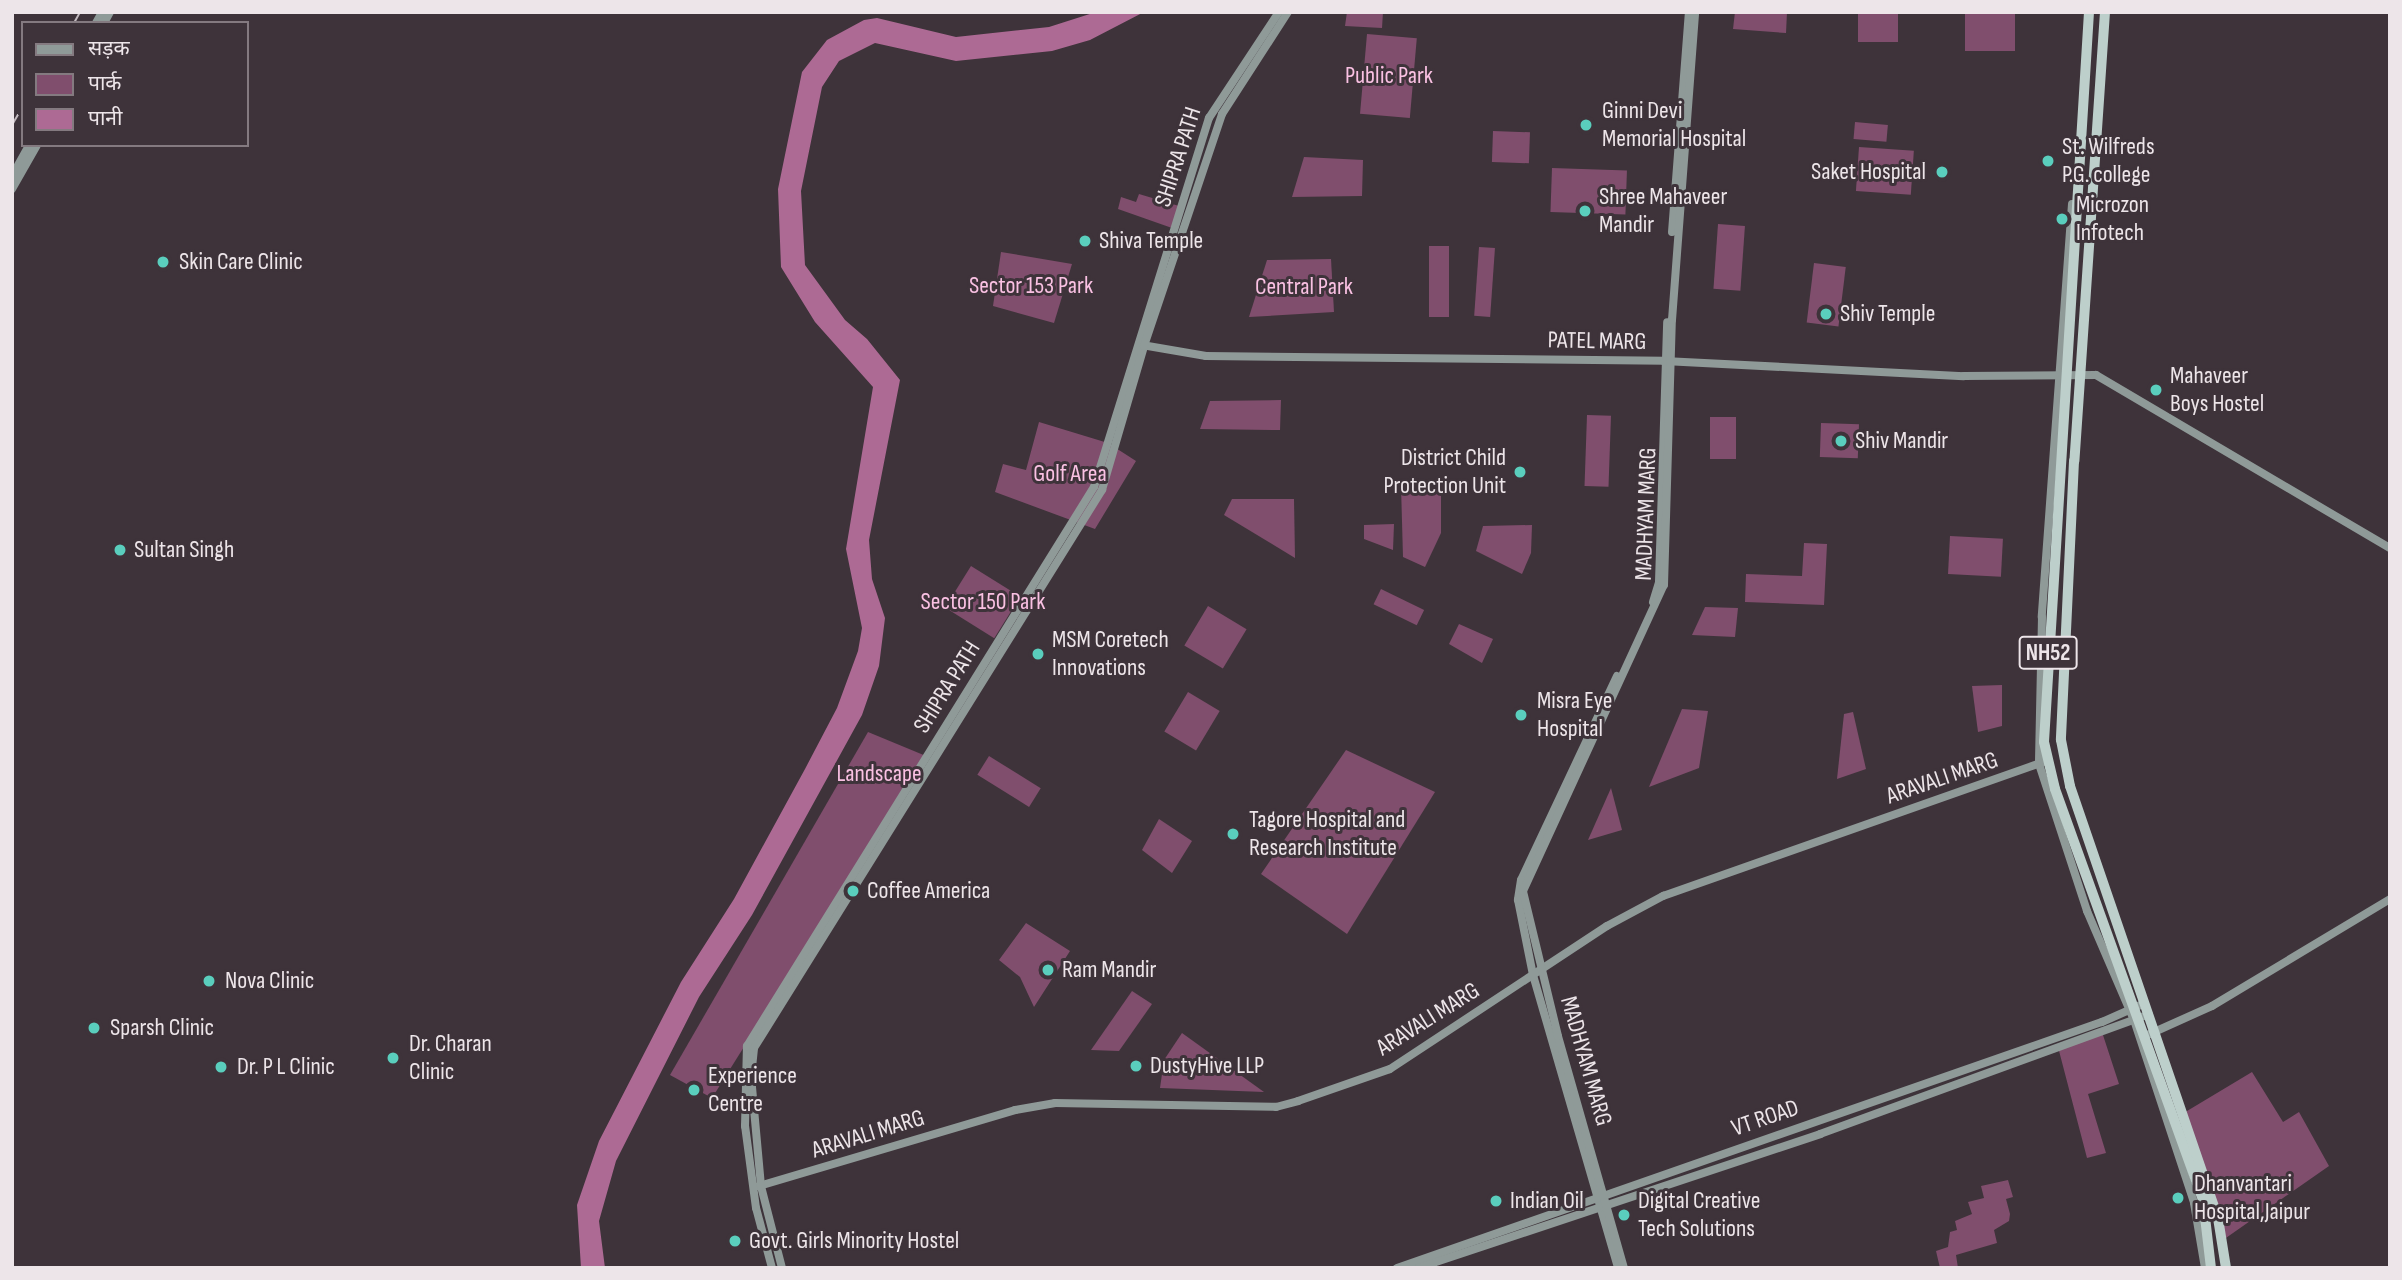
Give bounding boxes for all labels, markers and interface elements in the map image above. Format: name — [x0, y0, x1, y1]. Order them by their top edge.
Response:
legend — [21, 21, 248, 147]
text: सड़क — [88, 36, 130, 61]
park label: Public Park — [1345, 62, 1433, 90]
text: पार्क — [88, 71, 122, 96]
place label: Ginni Devi Memorial Hospital — [1602, 97, 1746, 153]
street label: SHIPRA PATH — [1148, 103, 1208, 211]
text: पानी — [88, 106, 122, 131]
marker: Ginni Devi Memorial Hospital — [1576, 115, 1596, 135]
place label: St. Wilfreds P.G. college — [2062, 133, 2154, 189]
marker: St. Wilfreds P.G. college — [2040, 153, 2056, 169]
place label: Saket Hospital — [1811, 158, 1926, 186]
marker: Saket Hospital — [1932, 162, 1952, 182]
place label: Shree Mahaveer Mandir — [1599, 183, 1727, 239]
place label: Microzon Infotech — [2076, 191, 2149, 247]
marker: Shree Mahaveer Mandir — [1577, 203, 1593, 219]
marker: Microzon Infotech — [2054, 211, 2070, 227]
place label: Shiva Temple — [1099, 227, 1203, 255]
marker: Shiva Temple — [1077, 233, 1093, 249]
place label: Skin Care Clinic — [179, 248, 303, 276]
marker: Skin Care Clinic — [153, 252, 173, 272]
park label: Sector 153 Park — [969, 272, 1093, 300]
park label: Central Park — [1255, 273, 1353, 301]
place label: Shiv Temple — [1840, 300, 1935, 328]
marker: Shiv Temple — [1818, 306, 1834, 322]
street label: PATEL MARG — [1547, 326, 1647, 356]
place label: Mahaveer Boys Hostel — [2170, 362, 2264, 418]
marker: Mahaveer Boys Hostel — [2148, 382, 2164, 398]
place label: Shiv Mandir — [1855, 427, 1948, 455]
marker: Shiv Mandir — [1833, 433, 1849, 449]
place label: District Child Protection Unit — [1383, 444, 1506, 500]
street label: MADHYAM MARG — [1629, 447, 1663, 581]
park label: Golf Area — [1033, 460, 1107, 488]
marker: District Child Protection Unit — [1512, 464, 1528, 480]
place label: Sultan Singh — [134, 536, 234, 564]
marker: Sultan Singh — [112, 542, 128, 558]
park label: Sector 150 Park — [921, 588, 1045, 616]
place label: MSM Coretech Innovations — [1052, 626, 1169, 682]
road number: NH52 — [2018, 634, 2078, 673]
street label: SHIPRA PATH — [907, 636, 987, 738]
marker: MSM Coretech Innovations — [1030, 646, 1046, 662]
place label: Misra Eye Hospital — [1537, 687, 1613, 743]
marker: Misra Eye Hospital — [1511, 705, 1531, 725]
street label: ARAVALI MARG — [1882, 745, 2002, 811]
park label: Landscape — [836, 760, 922, 788]
place label: Tagore Hospital and Research Institute — [1249, 806, 1405, 862]
marker: Tagore Hospital and Research Institute — [1223, 824, 1243, 844]
place label: Coffee America — [867, 877, 990, 905]
marker: Coffee America — [845, 883, 861, 899]
place label: Ram Mandir — [1062, 956, 1156, 984]
marker: Ram Mandir — [1040, 962, 1056, 978]
place label: Nova Clinic — [225, 967, 314, 995]
marker: Nova Clinic — [199, 971, 219, 991]
street label: ARAVALI MARG — [1371, 976, 1485, 1062]
street label: MADHYAM MARG — [1554, 993, 1618, 1129]
place label: Sparsh Clinic — [110, 1014, 214, 1042]
marker: Sparsh Clinic — [84, 1018, 104, 1038]
place label: Dr. Charan Clinic — [409, 1030, 492, 1086]
marker: Dr. Charan Clinic — [383, 1048, 403, 1068]
place label: DustyHive LLP — [1150, 1052, 1264, 1080]
place label: Dr. P L Clinic — [237, 1053, 335, 1081]
marker: Dr. P L Clinic — [211, 1057, 231, 1077]
marker: DustyHive LLP — [1128, 1058, 1144, 1074]
place label: Experience Centre — [708, 1062, 797, 1118]
marker: Experience Centre — [686, 1082, 702, 1098]
street label: VT ROAD — [1728, 1093, 1802, 1143]
street label: ARAVALI MARG — [808, 1103, 928, 1165]
place label: Dhanvantari Hospital,Jaipur — [2194, 1170, 2310, 1226]
place label: Indian Oil — [1510, 1187, 1584, 1215]
place label: Digital Creative Tech Solutions — [1638, 1187, 1760, 1243]
marker: Dhanvantari Hospital,Jaipur — [2168, 1188, 2188, 1208]
marker: Indian Oil — [1488, 1193, 1504, 1209]
marker: Digital Creative Tech Solutions — [1616, 1207, 1632, 1223]
place label: Govt. Girls Minority Hostel — [749, 1227, 959, 1255]
marker: Govt. Girls Minority Hostel — [727, 1233, 743, 1249]

